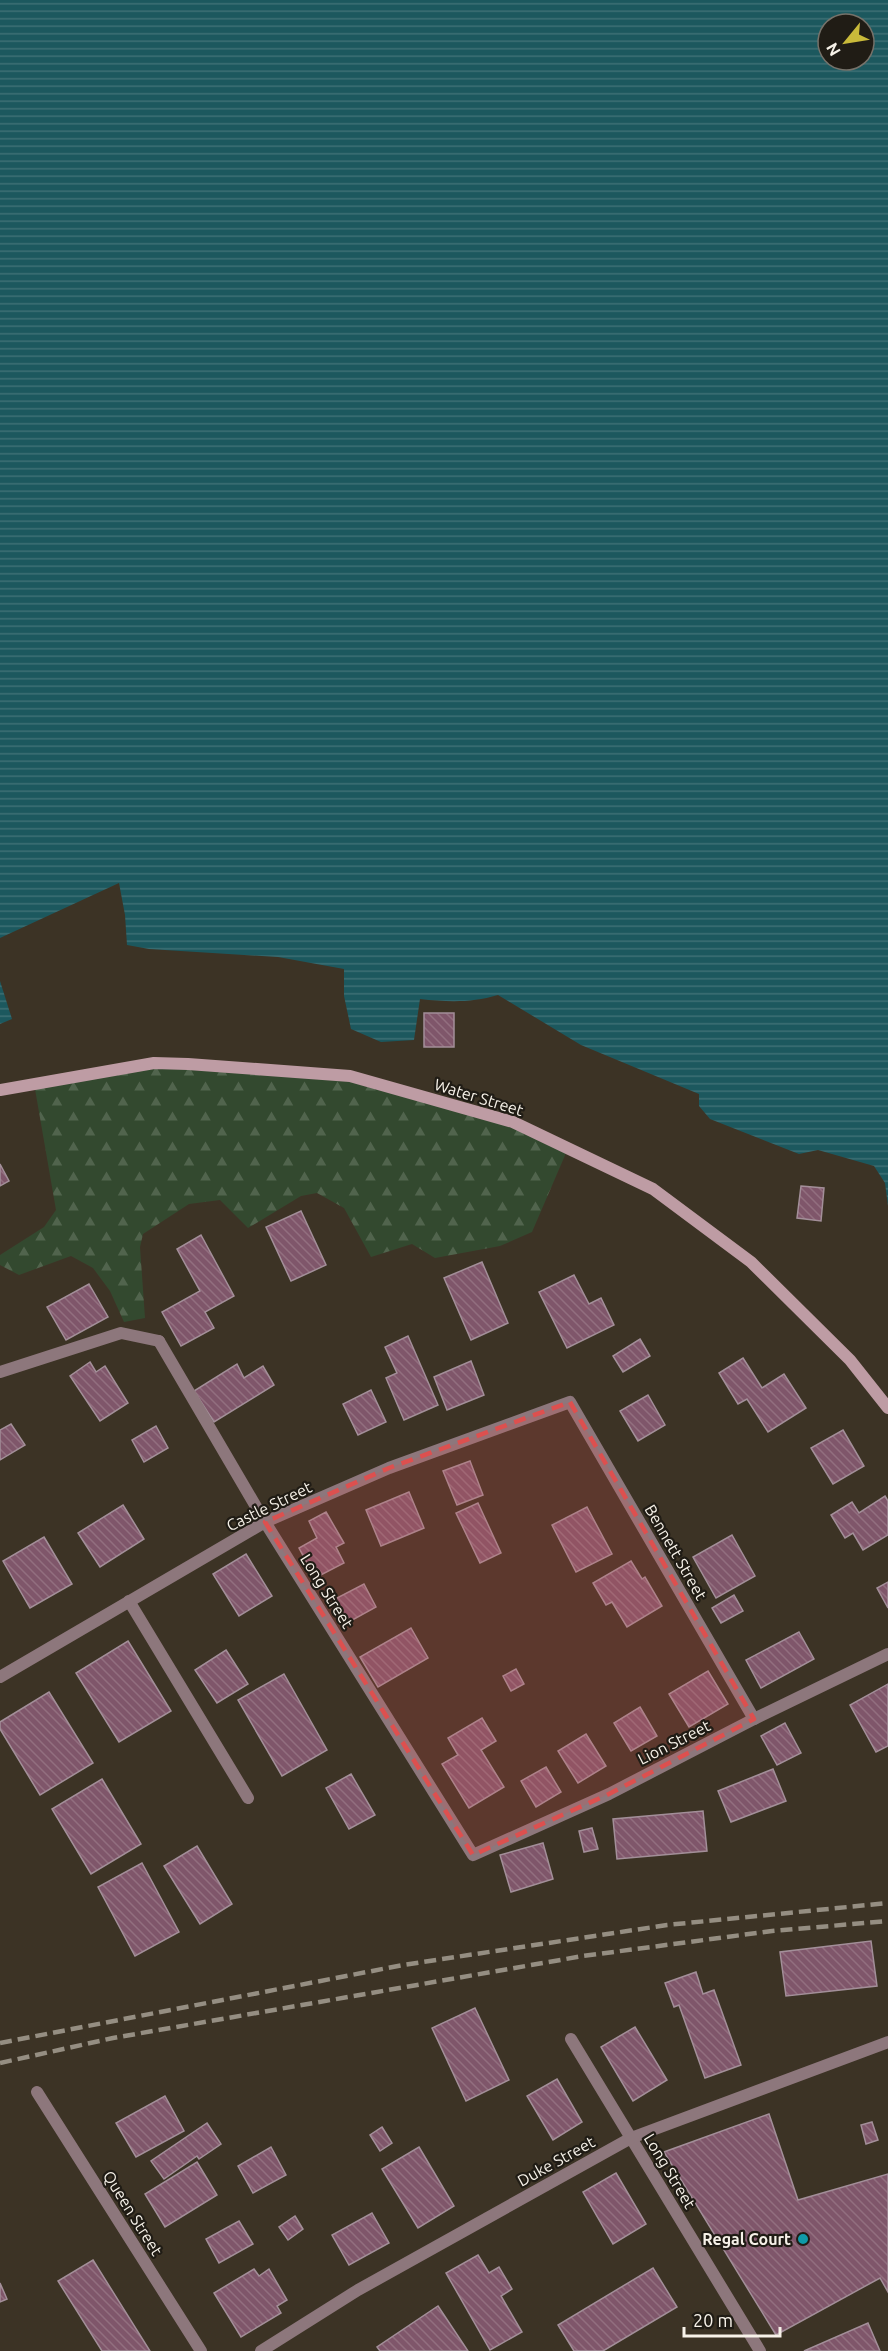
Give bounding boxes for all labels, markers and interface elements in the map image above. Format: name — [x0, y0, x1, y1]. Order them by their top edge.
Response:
north arrow — [816, 12, 876, 72]
text: N — [822, 40, 844, 59]
street label: Water Street — [432, 1075, 526, 1119]
street label: Castle Street — [223, 1477, 315, 1534]
street label: Bennett Street — [641, 1501, 711, 1603]
street label: Long Street — [297, 1551, 357, 1632]
street label: Lion Street — [635, 1716, 714, 1768]
street label: Long Street — [641, 2130, 700, 2212]
street label: Duke Street — [514, 2132, 598, 2190]
street label: Queen Street — [100, 2167, 167, 2259]
place label: Regal Court — [702, 2230, 791, 2248]
marker: Regal Court — [796, 2232, 810, 2246]
scale bar — [684, 2300, 780, 2338]
text: 20 m — [693, 2310, 733, 2330]

